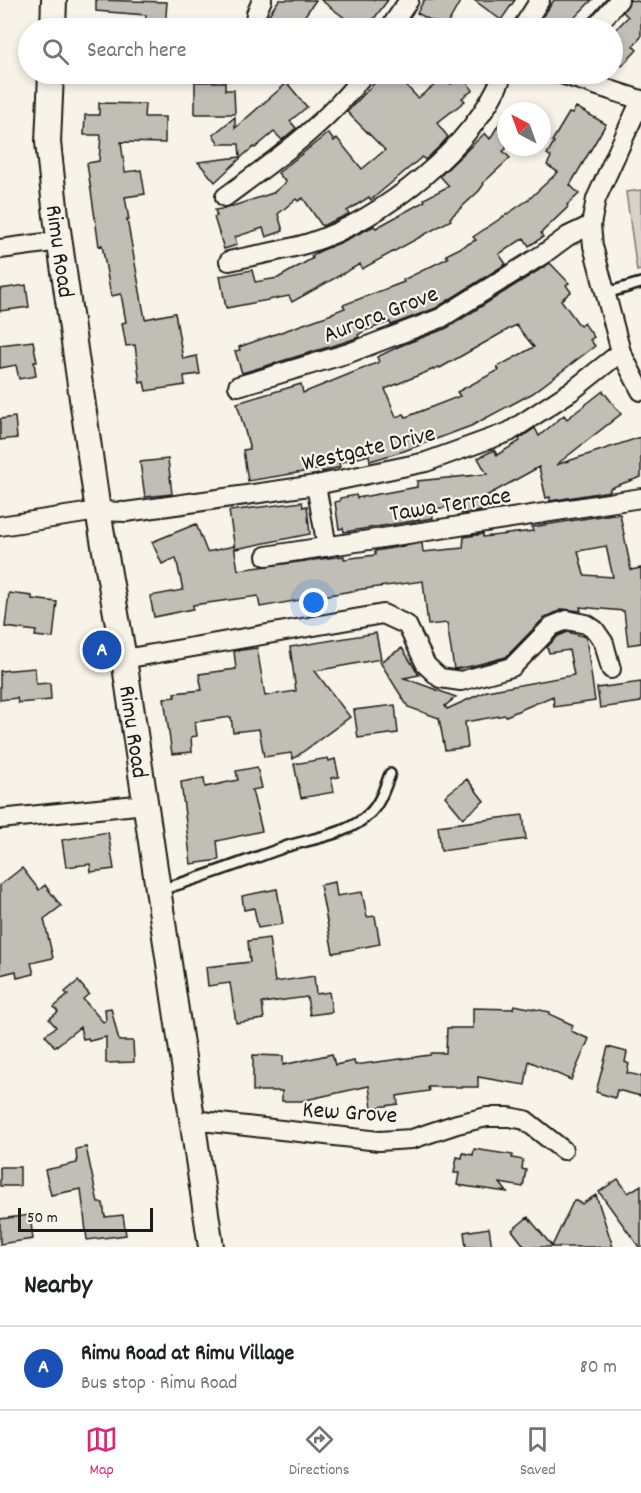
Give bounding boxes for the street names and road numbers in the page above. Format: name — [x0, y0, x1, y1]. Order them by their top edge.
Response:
street label: Rimu Road — [35, 203, 81, 300]
street label: Aurora Grove — [319, 278, 444, 353]
street label: Westgate Drive — [298, 418, 439, 482]
street label: Tawa Terrace — [387, 480, 514, 532]
street label: Rimu Road — [108, 683, 155, 781]
street label: Kew Grove — [301, 1094, 398, 1134]

